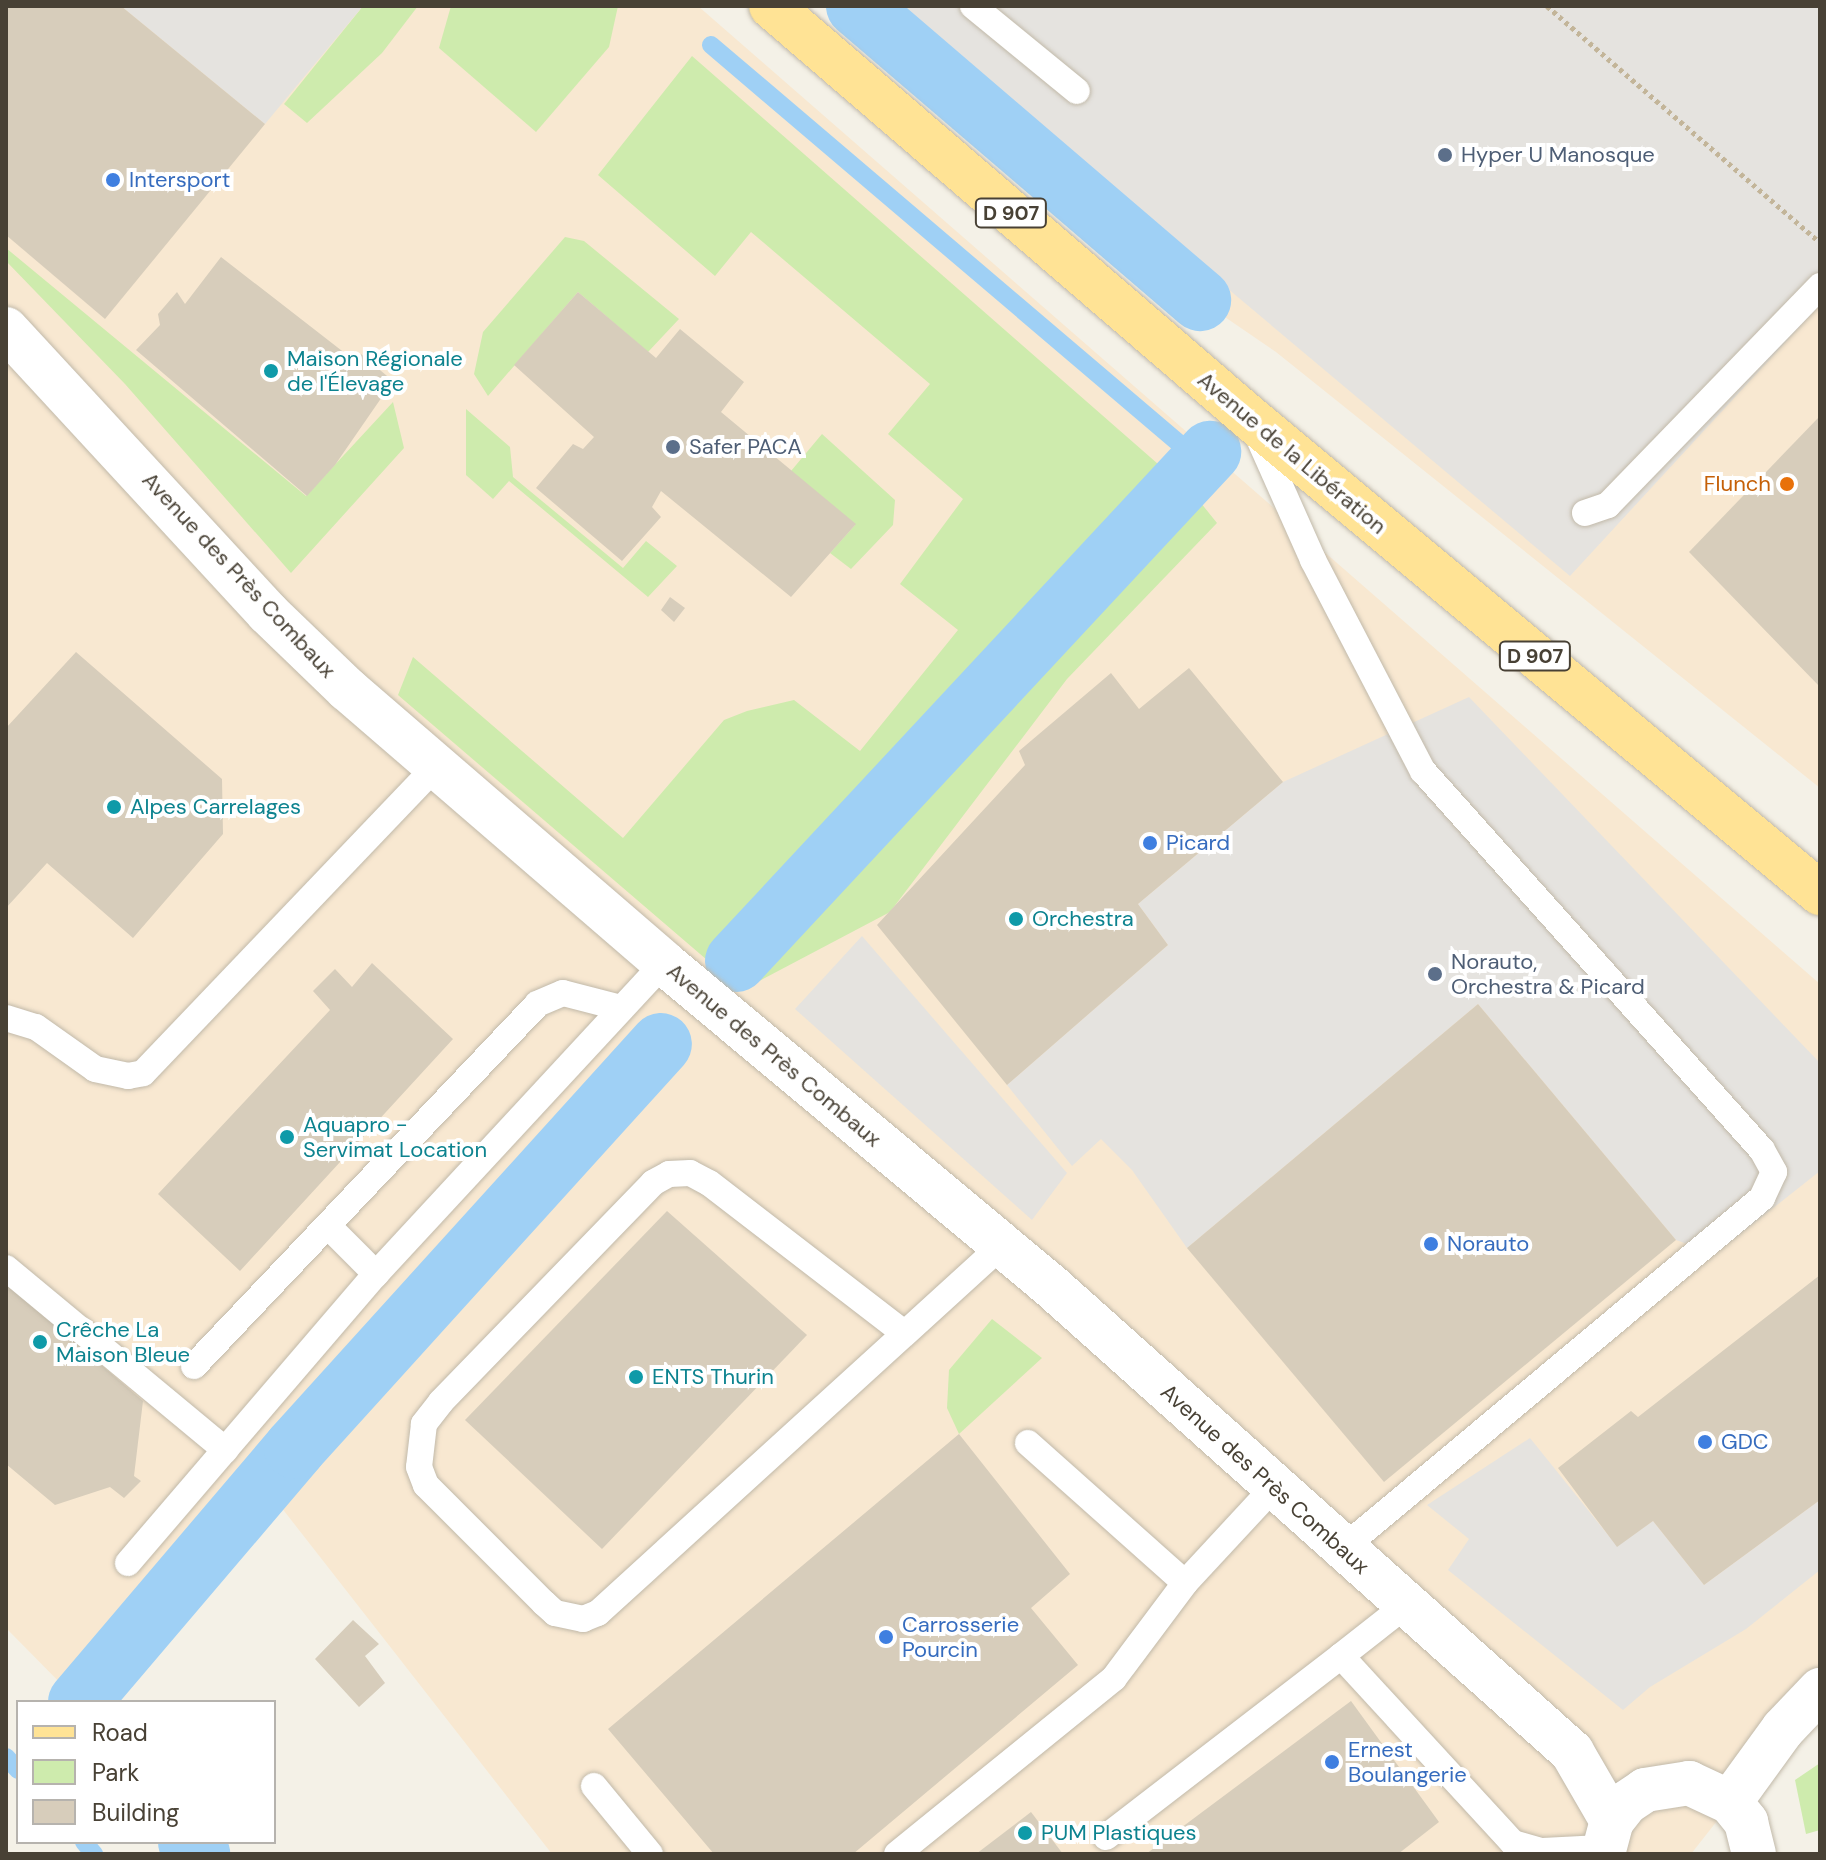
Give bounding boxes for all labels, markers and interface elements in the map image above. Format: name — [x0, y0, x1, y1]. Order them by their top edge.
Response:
place label: Hyper U Manosque — [1461, 142, 1655, 168]
marker: Hyper U Manosque — [1436, 146, 1454, 164]
place label: Intersport — [129, 167, 230, 193]
marker: Intersport — [104, 171, 122, 189]
road number: D 907 — [973, 197, 1049, 229]
place label: Maison Régionale de l'Élevage — [287, 345, 463, 396]
marker: Maison Régionale de l'Élevage — [262, 362, 280, 380]
street label: Avenue de la Libération — [1192, 366, 1392, 540]
place label: Safer PACA — [689, 434, 802, 460]
marker: Safer PACA — [664, 438, 682, 456]
street label: Avenue des Près Combaux — [137, 467, 341, 683]
place label: Flunch — [1704, 471, 1771, 497]
marker: Flunch — [1778, 475, 1796, 493]
road number: D 907 — [1497, 640, 1573, 672]
place label: Alpes Carrelages — [130, 794, 301, 820]
marker: Alpes Carrelages — [105, 798, 123, 816]
place label: Picard — [1166, 830, 1230, 856]
marker: Picard — [1141, 834, 1159, 852]
place label: Orchestra — [1032, 906, 1134, 932]
marker: Orchestra — [1007, 910, 1025, 928]
place label: Norauto, Orchestra & Picard — [1451, 948, 1645, 1000]
street label: Avenue des Près Combaux — [662, 958, 886, 1152]
marker: Norauto, Orchestra & Picard — [1426, 965, 1444, 983]
place label: Aquapro - Servimat Location — [303, 1111, 487, 1162]
marker: Aquapro - Servimat Location — [278, 1128, 296, 1146]
place label: Norauto — [1447, 1231, 1529, 1257]
marker: Norauto — [1422, 1235, 1440, 1253]
place label: Crêche La Maison Bleue — [56, 1316, 190, 1368]
marker: Crêche La Maison Bleue — [31, 1333, 49, 1351]
place label: ENTS Thurin — [652, 1364, 774, 1390]
marker: ENTS Thurin — [627, 1368, 645, 1386]
street label: Avenue des Près Combaux — [1155, 1378, 1375, 1580]
place label: GDC — [1721, 1429, 1769, 1455]
marker: GDC — [1696, 1433, 1714, 1451]
place label: Carrosserie Pourcin — [902, 1611, 1019, 1662]
marker: Carrosserie Pourcin — [877, 1628, 895, 1646]
legend — [16, 1700, 276, 1844]
text: Road — [92, 1717, 148, 1748]
place label: Ernest Boulangerie — [1348, 1736, 1467, 1788]
marker: Ernest Boulangerie — [1323, 1753, 1341, 1771]
text: Park — [92, 1757, 139, 1788]
text: Building — [92, 1797, 179, 1828]
place label: PUM Plastiques — [1041, 1820, 1197, 1846]
marker: PUM Plastiques — [1016, 1824, 1034, 1842]

